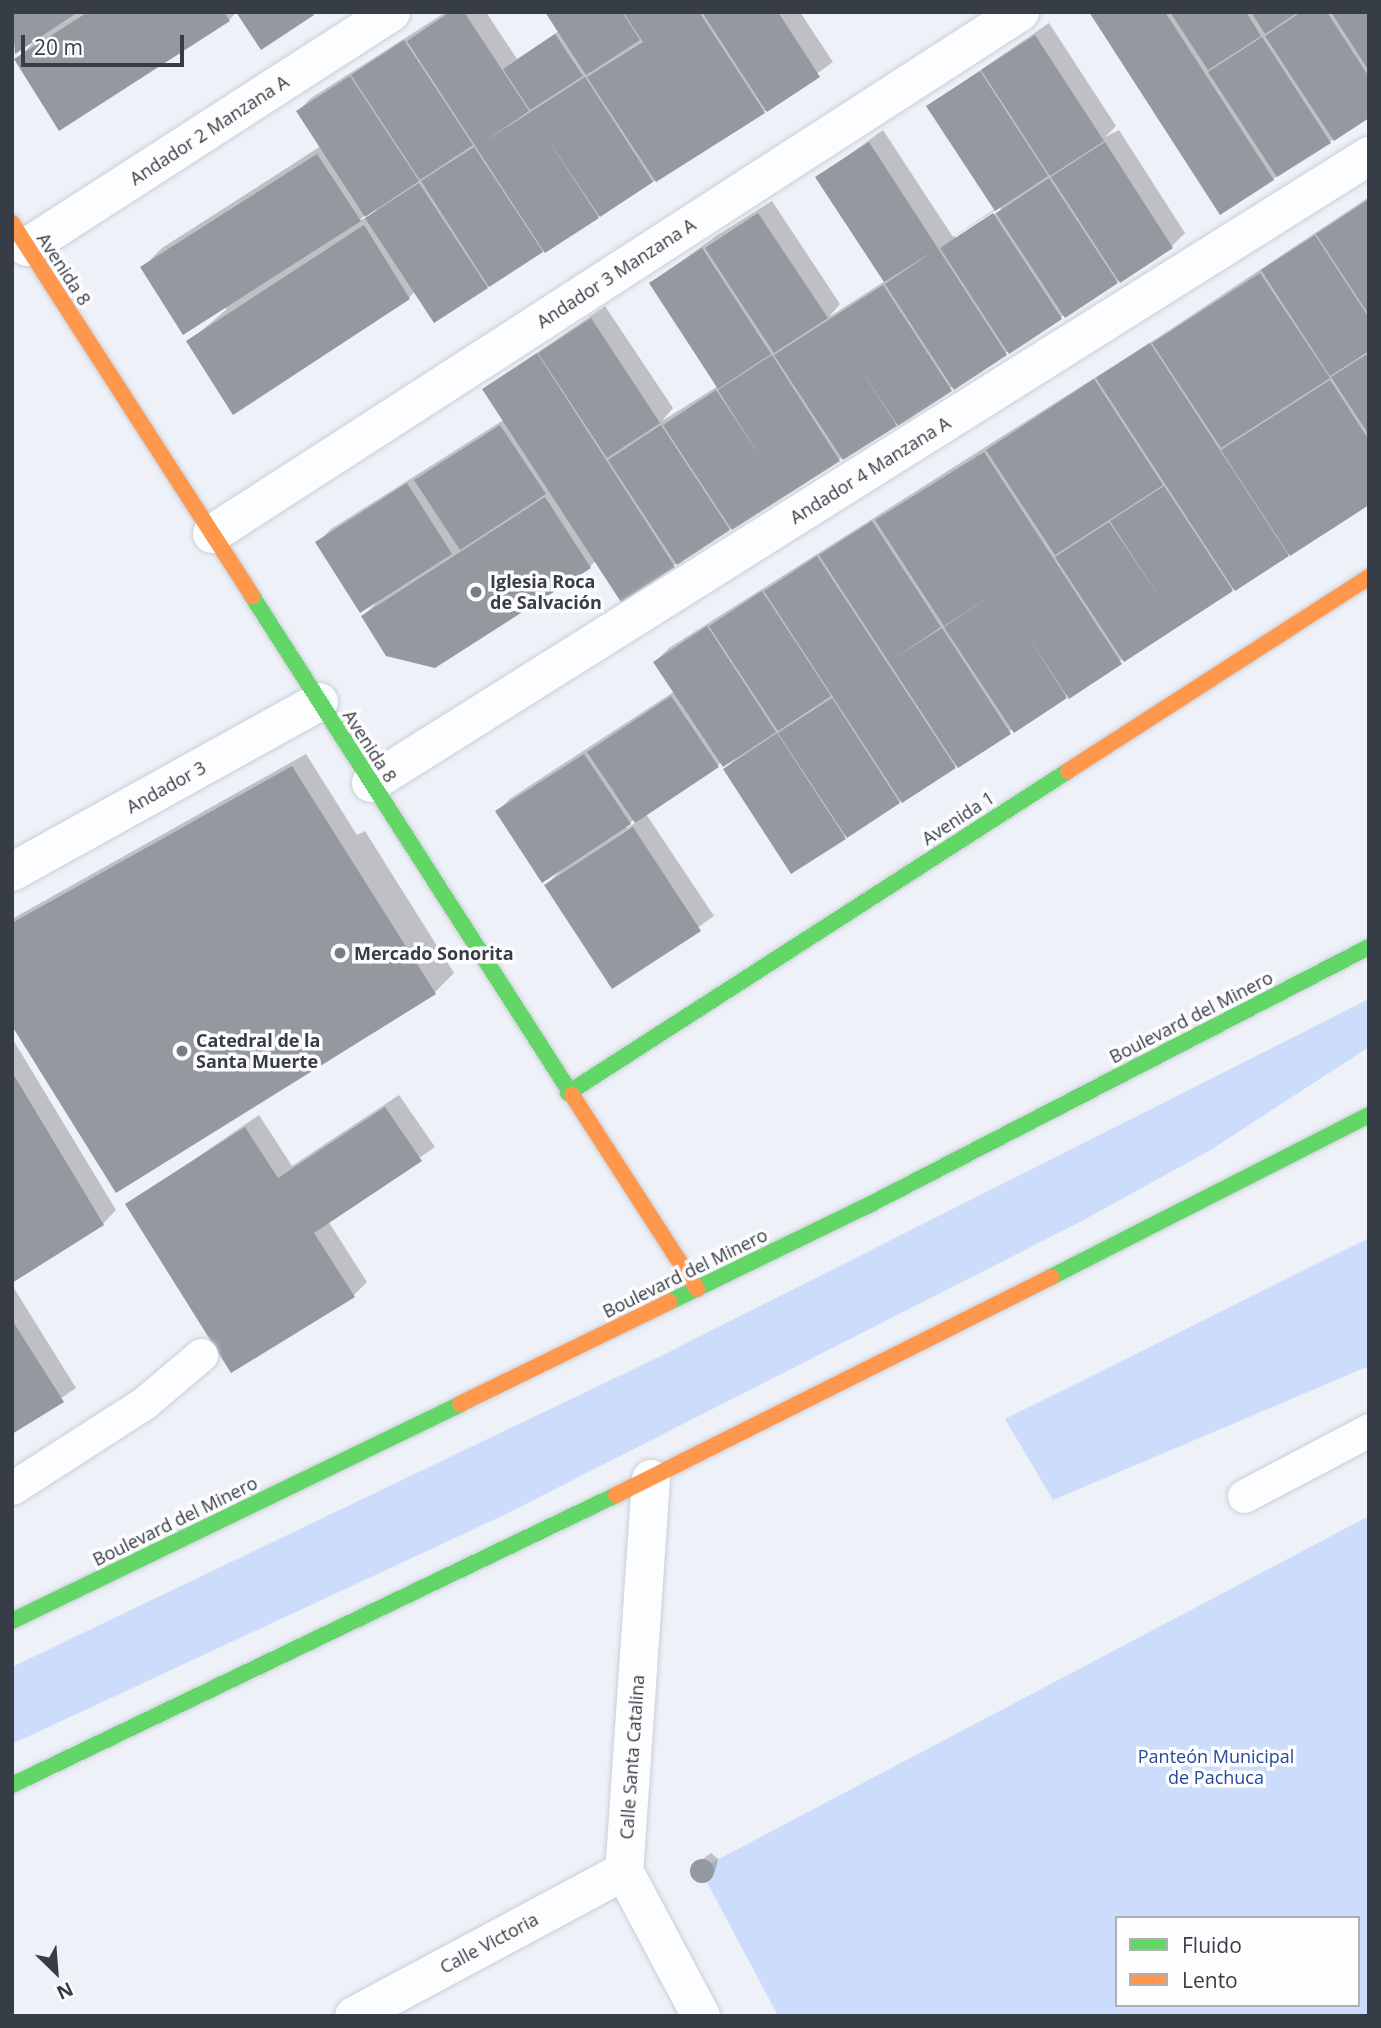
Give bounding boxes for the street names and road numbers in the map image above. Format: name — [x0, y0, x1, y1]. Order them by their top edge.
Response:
street label: Andador 2 Manzana A — [126, 71, 292, 189]
street label: Andador 3 Manzana A — [533, 214, 699, 332]
street label: Avenida 8 — [33, 229, 95, 309]
street label: Andador 4 Manzana A — [786, 412, 954, 528]
street label: Avenida 8 — [339, 706, 401, 786]
street label: Andador 3 — [122, 756, 210, 818]
street label: Avenida 1 — [918, 787, 998, 849]
street label: Boulevard del Minero — [1106, 966, 1276, 1068]
street label: Boulevard del Minero — [599, 1224, 771, 1322]
street label: Boulevard del Minero — [89, 1472, 261, 1570]
street label: Calle Santa Catalina — [615, 1674, 649, 1840]
street label: Calle Victoria — [436, 1908, 542, 1978]

